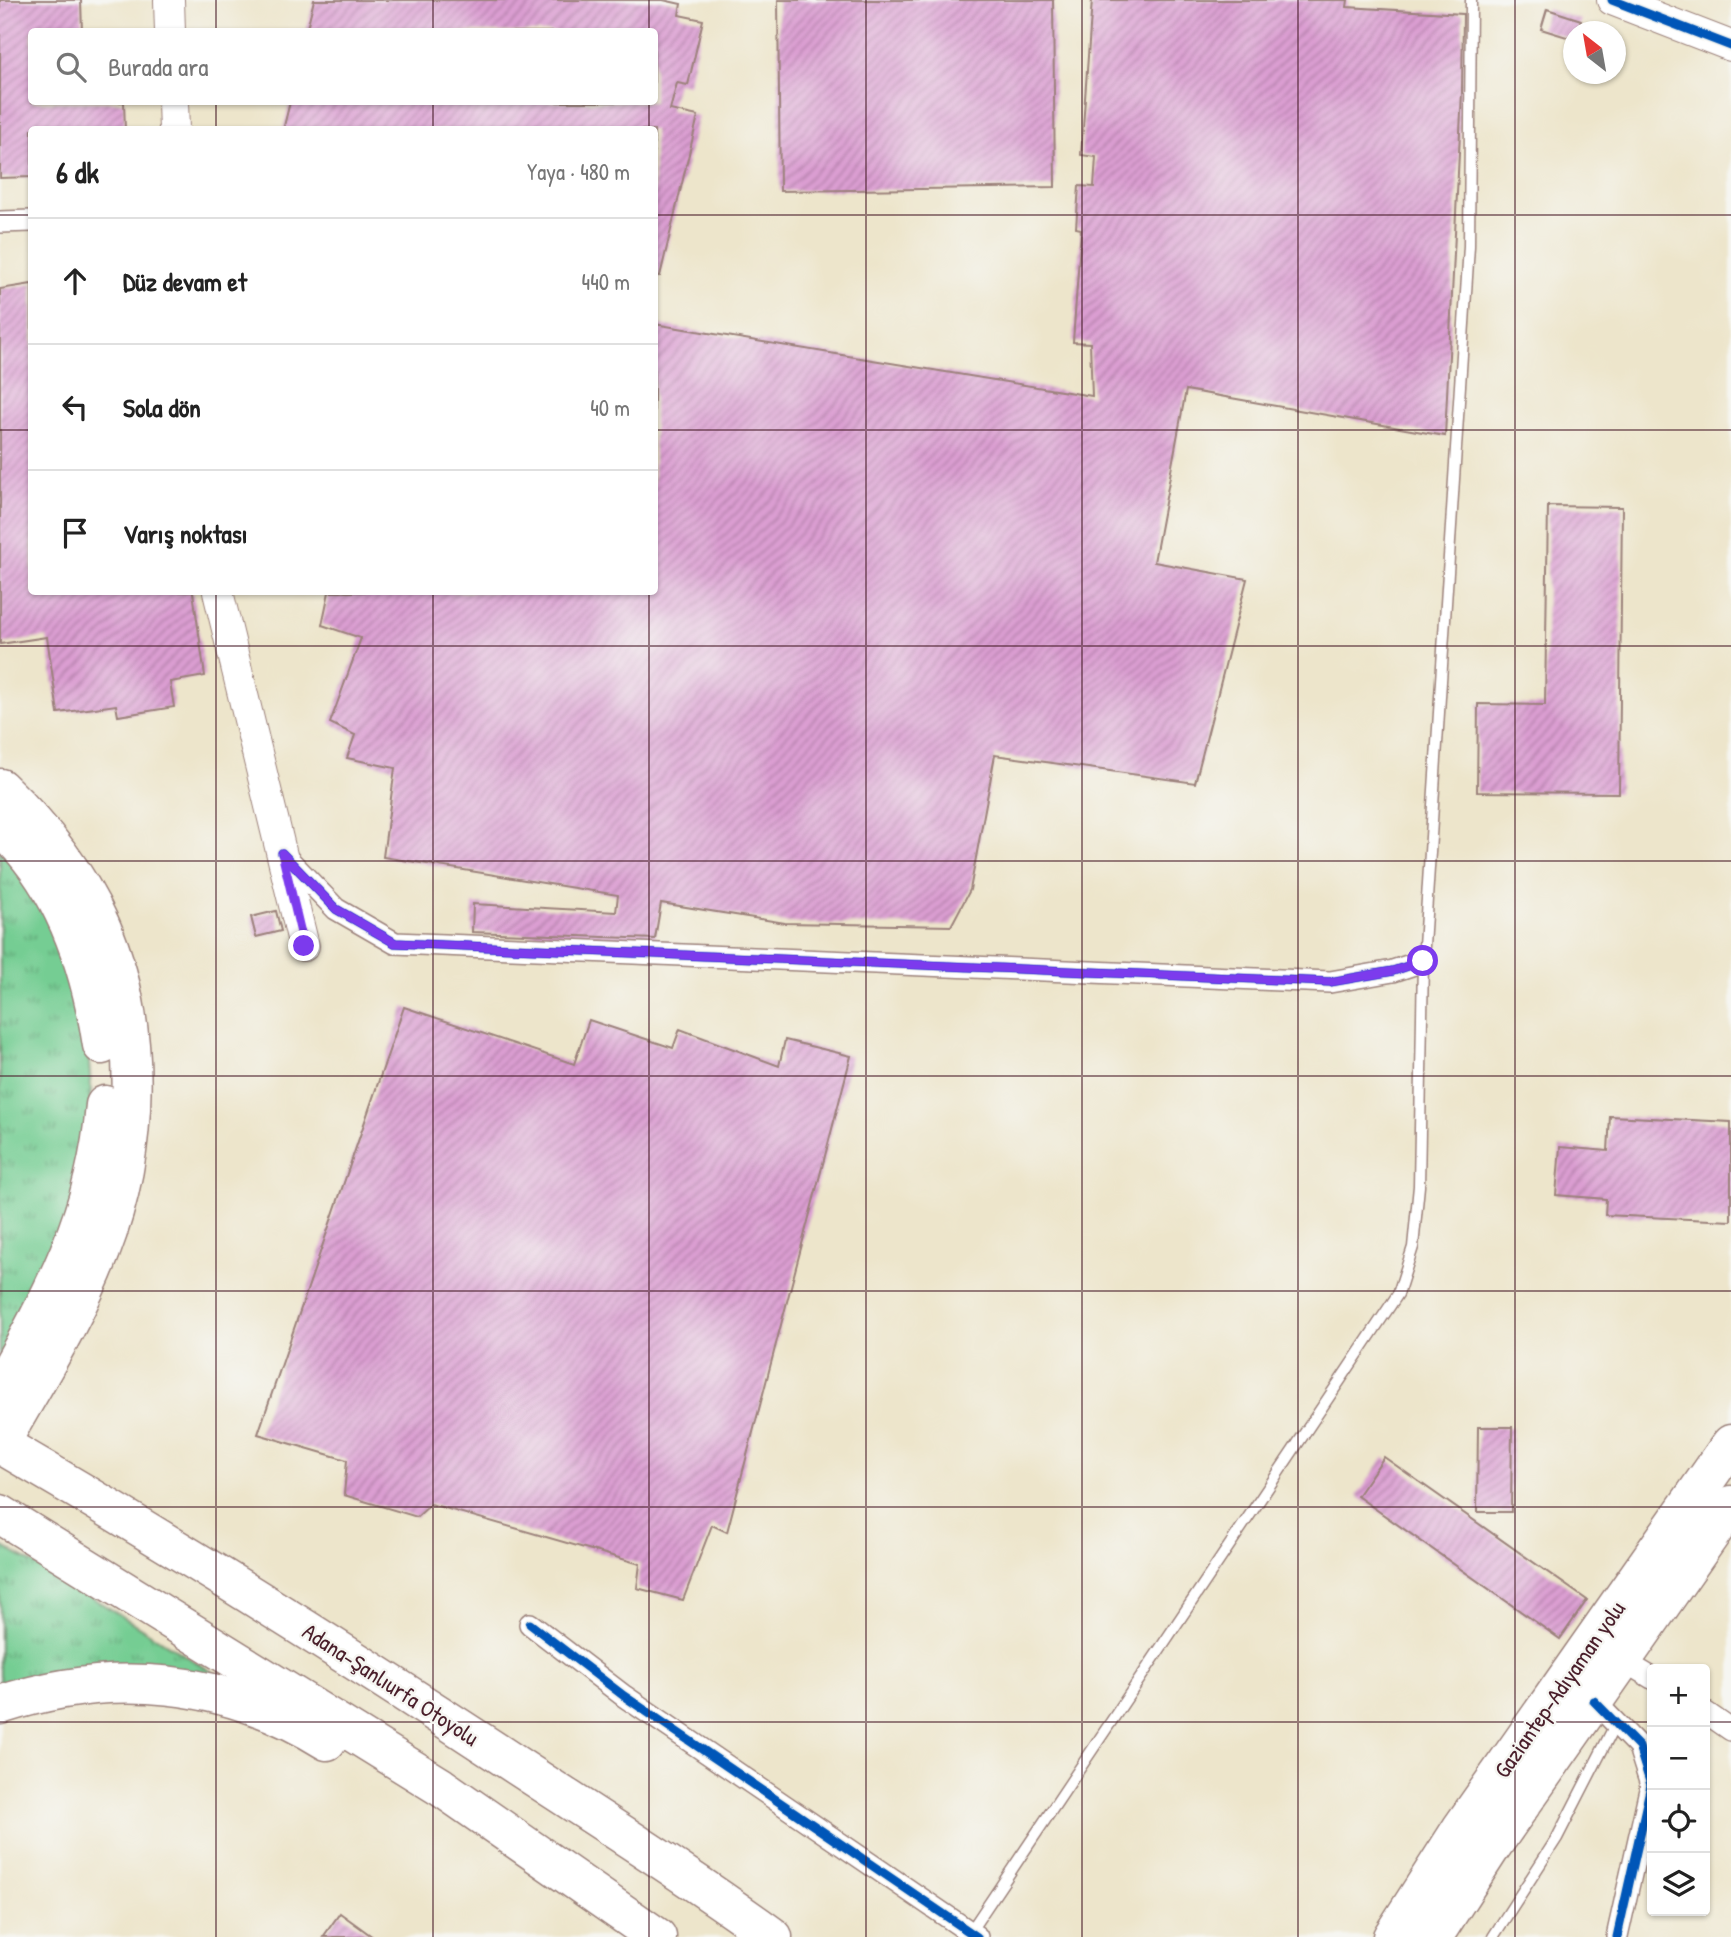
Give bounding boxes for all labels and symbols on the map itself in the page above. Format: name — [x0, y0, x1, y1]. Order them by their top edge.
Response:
north arrow — [1563, 21, 1626, 84]
route end — [288, 930, 319, 961]
route start — [1407, 945, 1438, 976]
street label: Gaziantep-Adıyaman yolu — [1486, 1594, 1632, 1784]
street label: Adana-Şanlıurfa Otoyolu — [297, 1615, 485, 1753]

